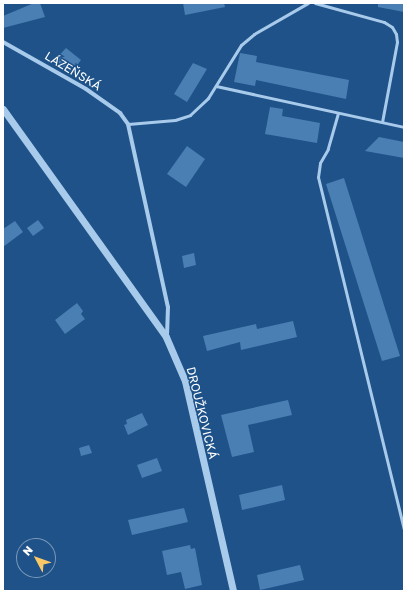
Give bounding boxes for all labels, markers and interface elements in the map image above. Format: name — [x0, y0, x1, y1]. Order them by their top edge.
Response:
street label: LÁZEŇSKÁ — [42, 49, 104, 93]
street label: DROUŽKOVICKÁ — [184, 365, 220, 461]
north arrow — [16, 538, 56, 578]
text: N — [20, 543, 35, 558]

